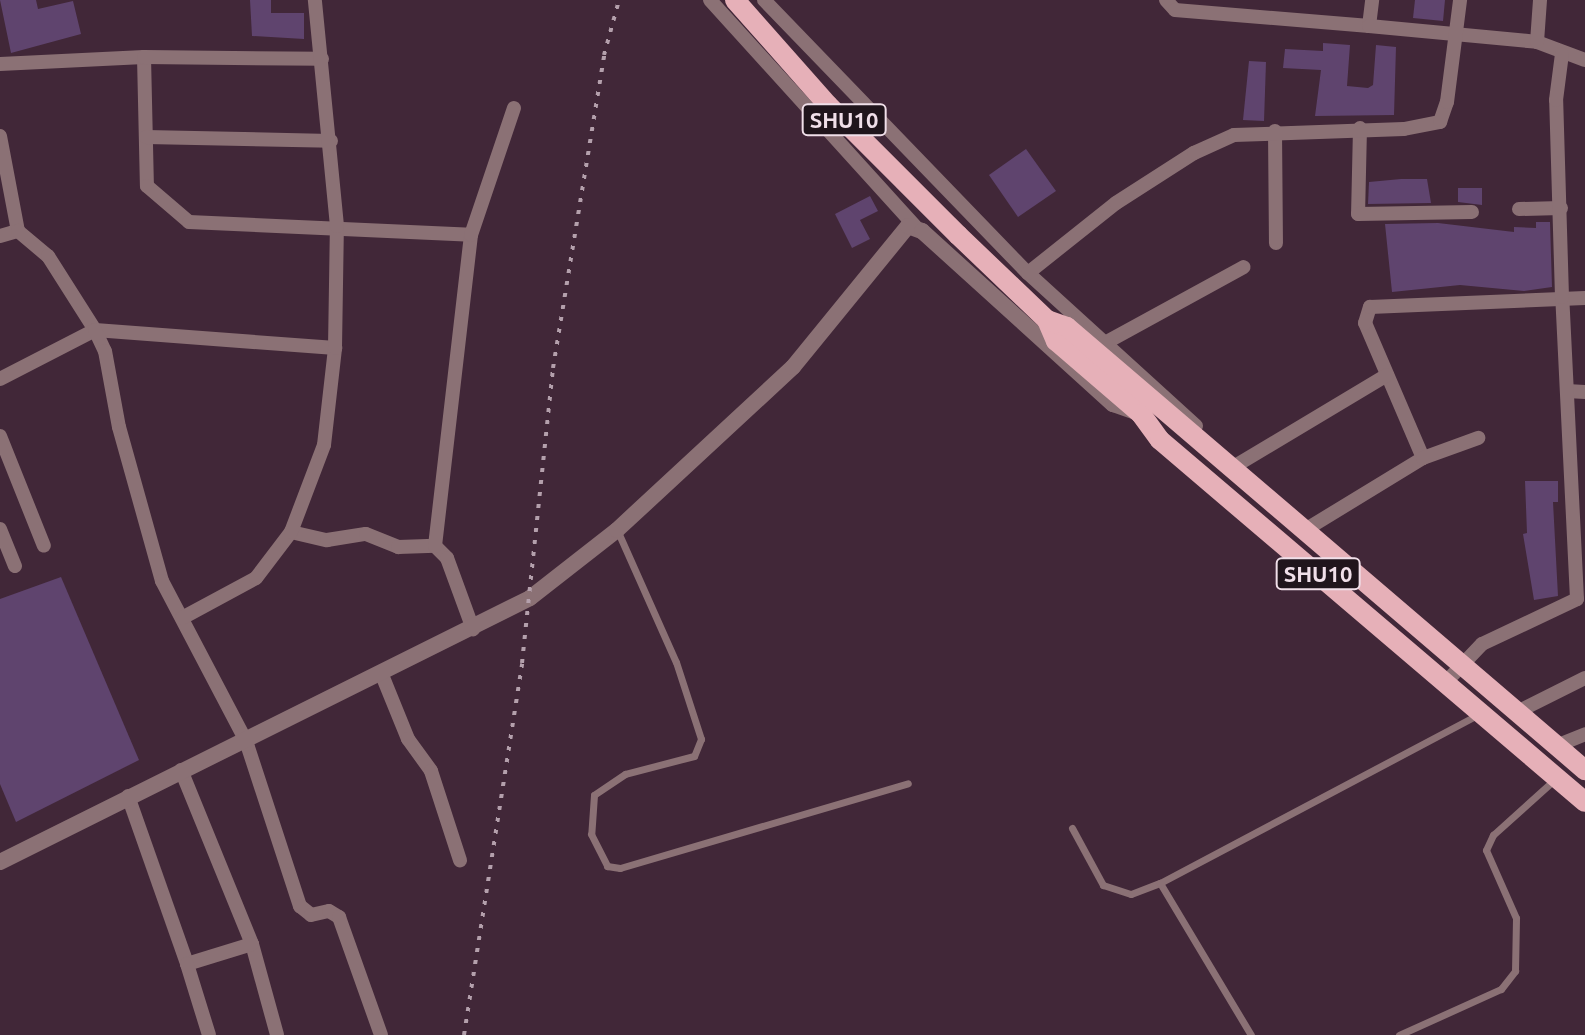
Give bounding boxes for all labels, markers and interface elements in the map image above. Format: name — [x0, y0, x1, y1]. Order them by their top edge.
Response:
road number: SHU10 — [800, 102, 888, 138]
road number: SHU10 — [1274, 556, 1362, 592]

